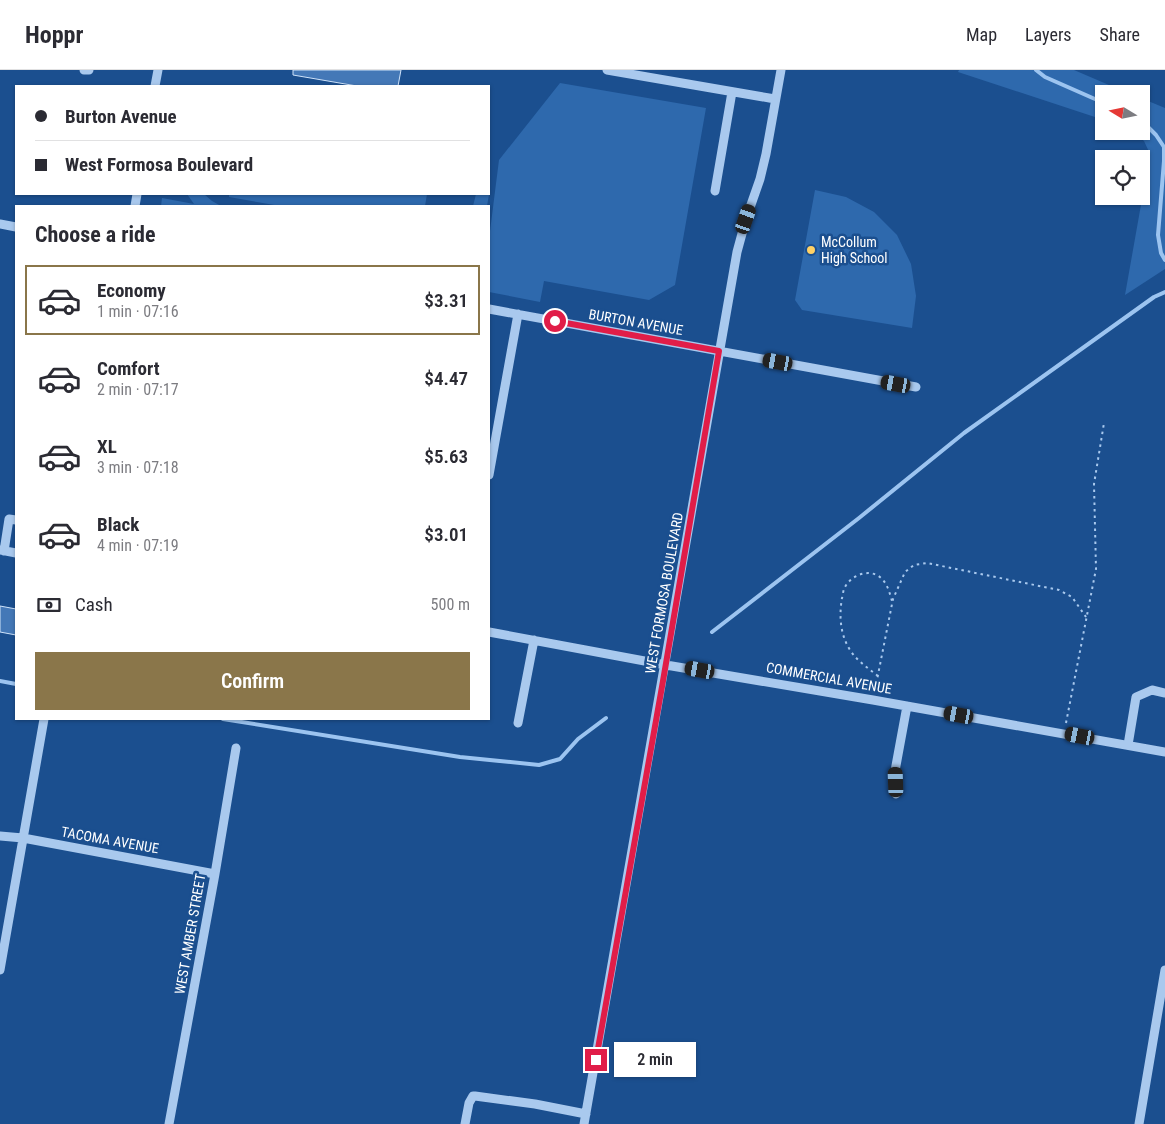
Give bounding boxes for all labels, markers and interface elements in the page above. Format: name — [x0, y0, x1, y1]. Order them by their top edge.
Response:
text: Hoppr — [25, 21, 83, 49]
text: Map — [966, 24, 997, 45]
text: Layers — [1025, 24, 1072, 45]
text: Share — [1100, 24, 1140, 45]
north arrow — [1095, 85, 1150, 140]
map controls — [1095, 85, 1150, 205]
text: Burton Avenue — [65, 105, 177, 128]
button: locate — [1095, 150, 1150, 205]
text: West Formosa Boulevard — [65, 153, 253, 176]
car — [734, 202, 757, 236]
text: Choose a ride — [35, 222, 156, 247]
place label: McCollum High School — [821, 234, 888, 266]
marker: McCollum High School — [805, 244, 817, 256]
icon: car — [37, 278, 82, 323]
text: Economy — [97, 279, 166, 302]
text: $3.31 — [424, 289, 468, 312]
text: 1 min · 07:16 — [97, 302, 179, 321]
street label: BURTON AVENUE — [588, 306, 684, 338]
route start — [544, 310, 566, 332]
car — [761, 352, 794, 372]
icon: car — [37, 356, 82, 401]
text: Comfort — [97, 357, 160, 380]
text: $4.47 — [424, 367, 468, 390]
car — [879, 374, 912, 394]
text: 2 min · 07:17 — [97, 380, 179, 399]
icon: car — [37, 434, 82, 479]
text: XL — [97, 435, 117, 458]
text: $5.63 — [424, 445, 468, 468]
text: 3 min · 07:18 — [97, 458, 179, 477]
street label: WEST FORMOSA BOULEVARD — [642, 511, 686, 675]
icon: car — [37, 512, 82, 557]
text: Black — [97, 513, 139, 536]
text: $3.01 — [424, 523, 468, 546]
text: 4 min · 07:19 — [97, 536, 179, 555]
icon: cash — [35, 591, 63, 619]
text: Cash — [75, 593, 113, 616]
text: 500 m — [431, 595, 470, 614]
button: Confirm — [35, 652, 470, 710]
street label: COMMERCIAL AVENUE — [765, 659, 893, 697]
car — [683, 660, 716, 680]
car — [942, 705, 975, 725]
car — [1063, 726, 1096, 746]
car — [887, 767, 904, 797]
street label: TACOMA AVENUE — [60, 824, 160, 856]
street label: WEST AMBER STREET — [172, 872, 208, 996]
callout: 2 min — [614, 1042, 696, 1078]
route end — [585, 1049, 607, 1071]
text: 2 min — [637, 1050, 673, 1069]

